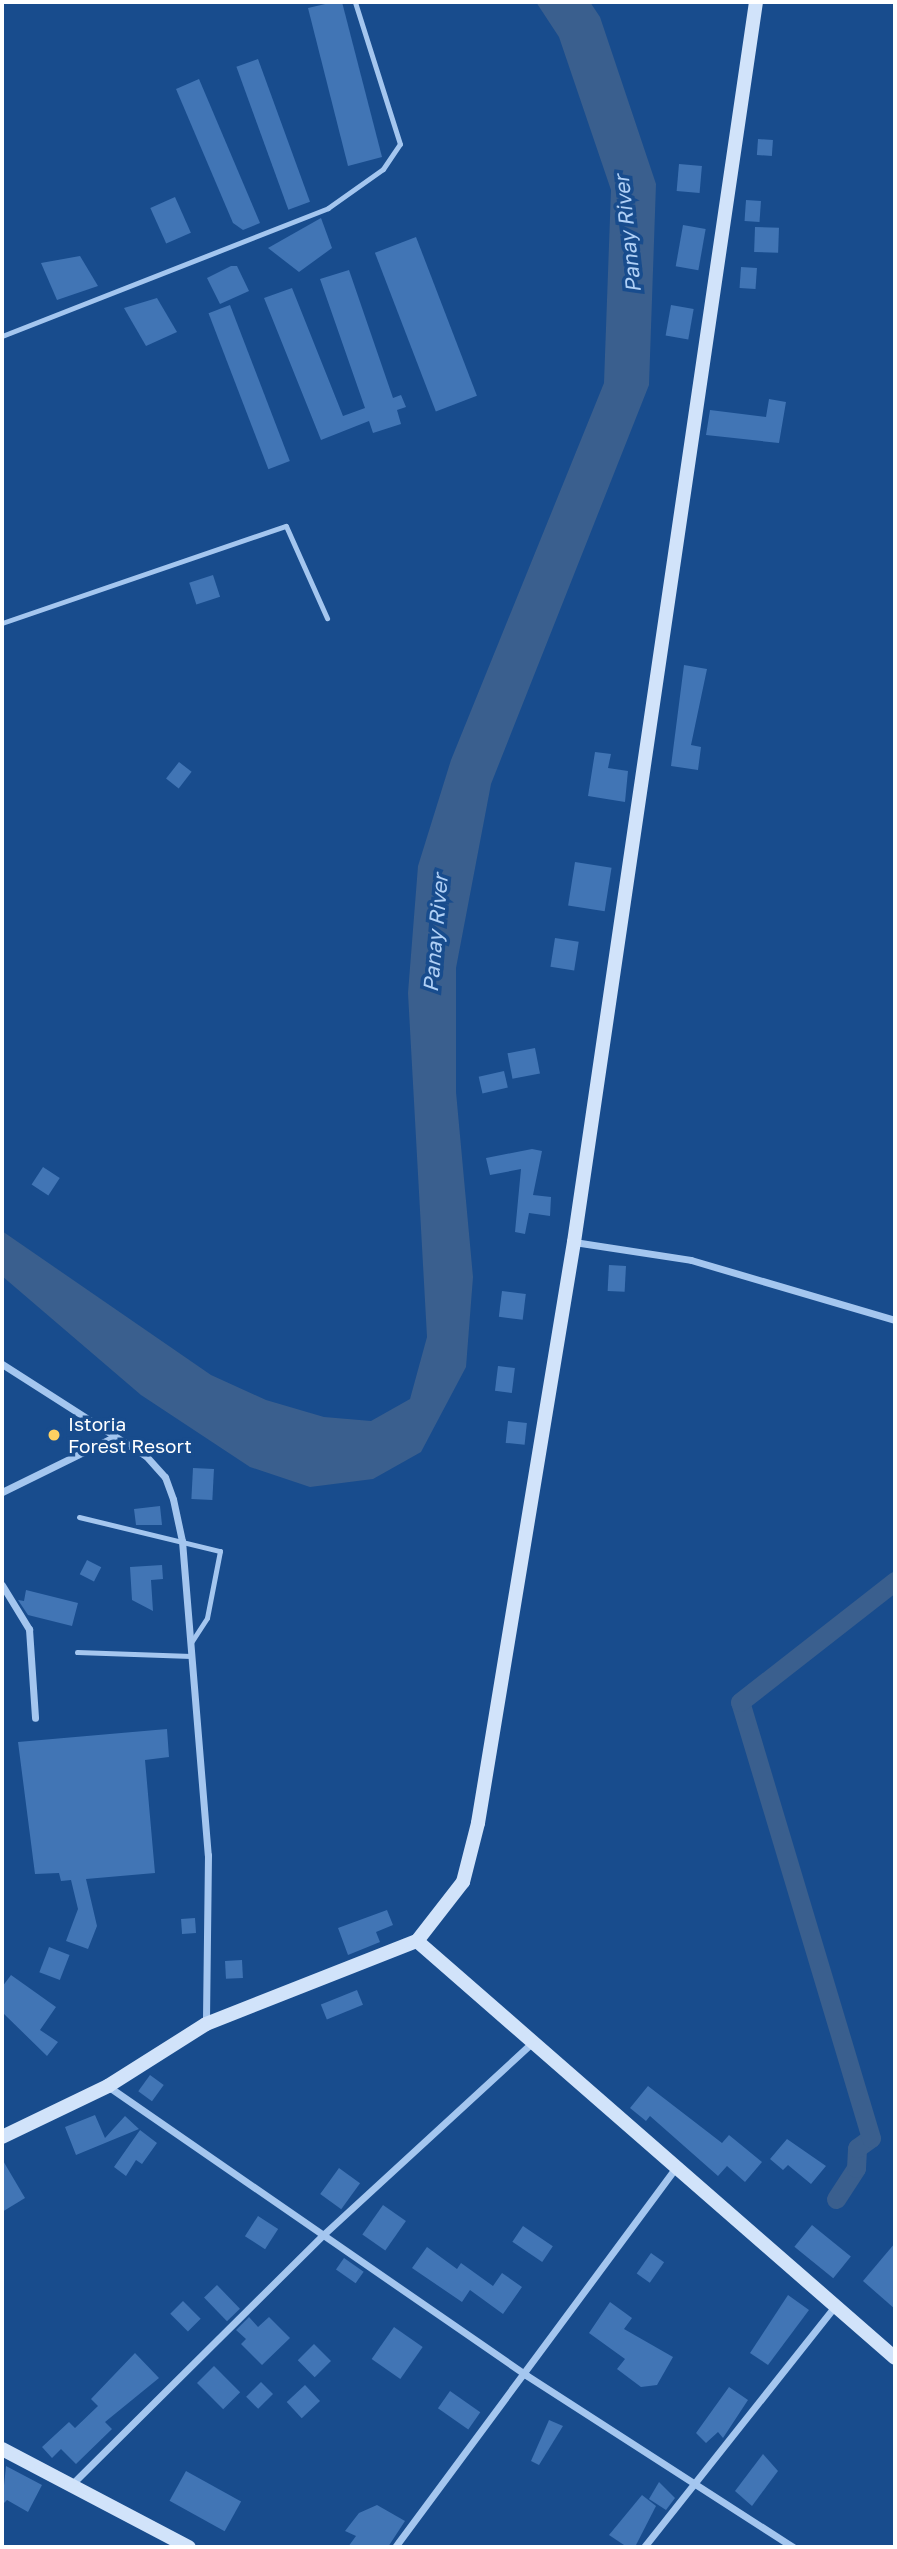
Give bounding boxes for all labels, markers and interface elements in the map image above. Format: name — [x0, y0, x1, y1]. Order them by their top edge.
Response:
water label: Panay River — [608, 174, 646, 294]
water label: Panay River — [417, 873, 453, 993]
place label: Istoria Forest Resort — [68, 1413, 192, 1457]
marker: Istoria Forest Resort — [46, 1427, 62, 1443]

